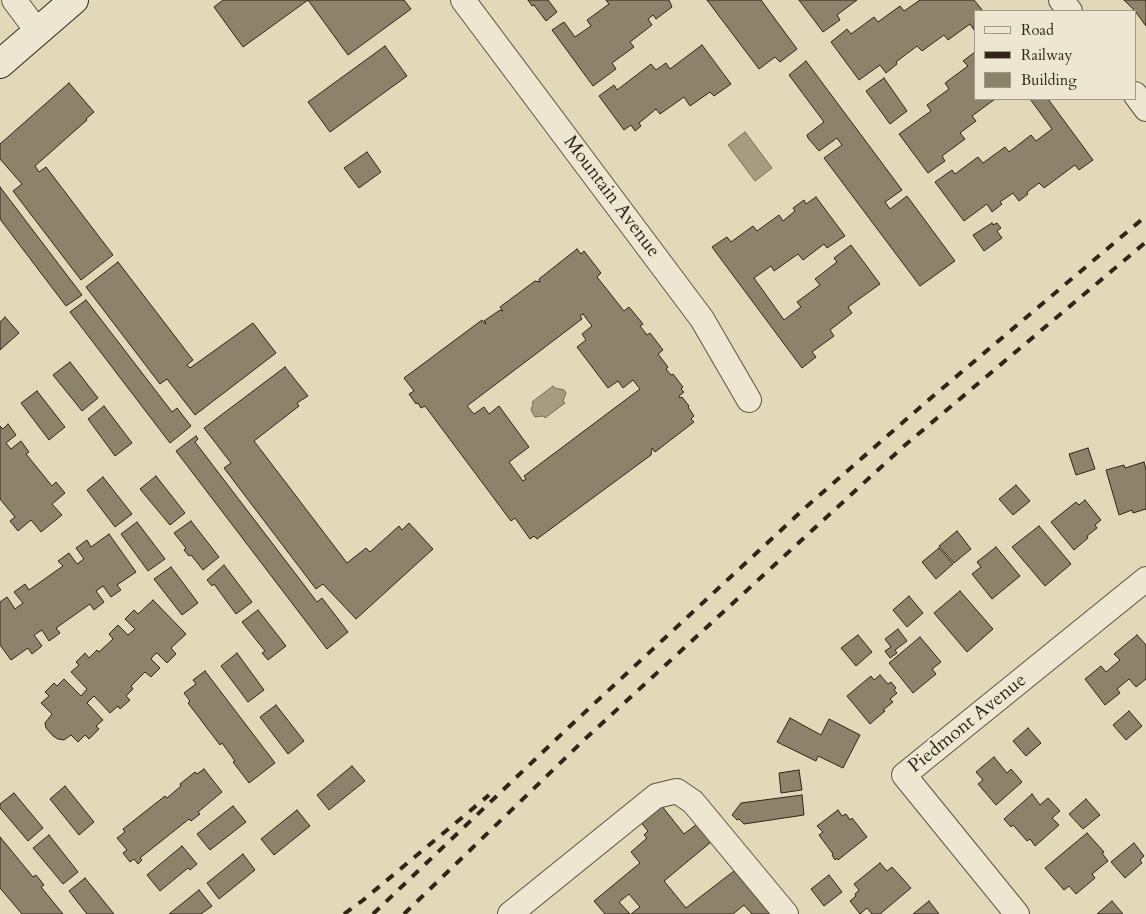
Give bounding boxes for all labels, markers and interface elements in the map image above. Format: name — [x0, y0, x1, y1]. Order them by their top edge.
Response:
legend — [974, 10, 1136, 100]
text: Road — [1021, 20, 1054, 40]
text: Railway — [1021, 45, 1072, 65]
text: Building — [1021, 70, 1077, 90]
street label: Mountain Avenue — [558, 132, 664, 262]
street label: Piedmont Avenue — [904, 669, 1032, 779]

